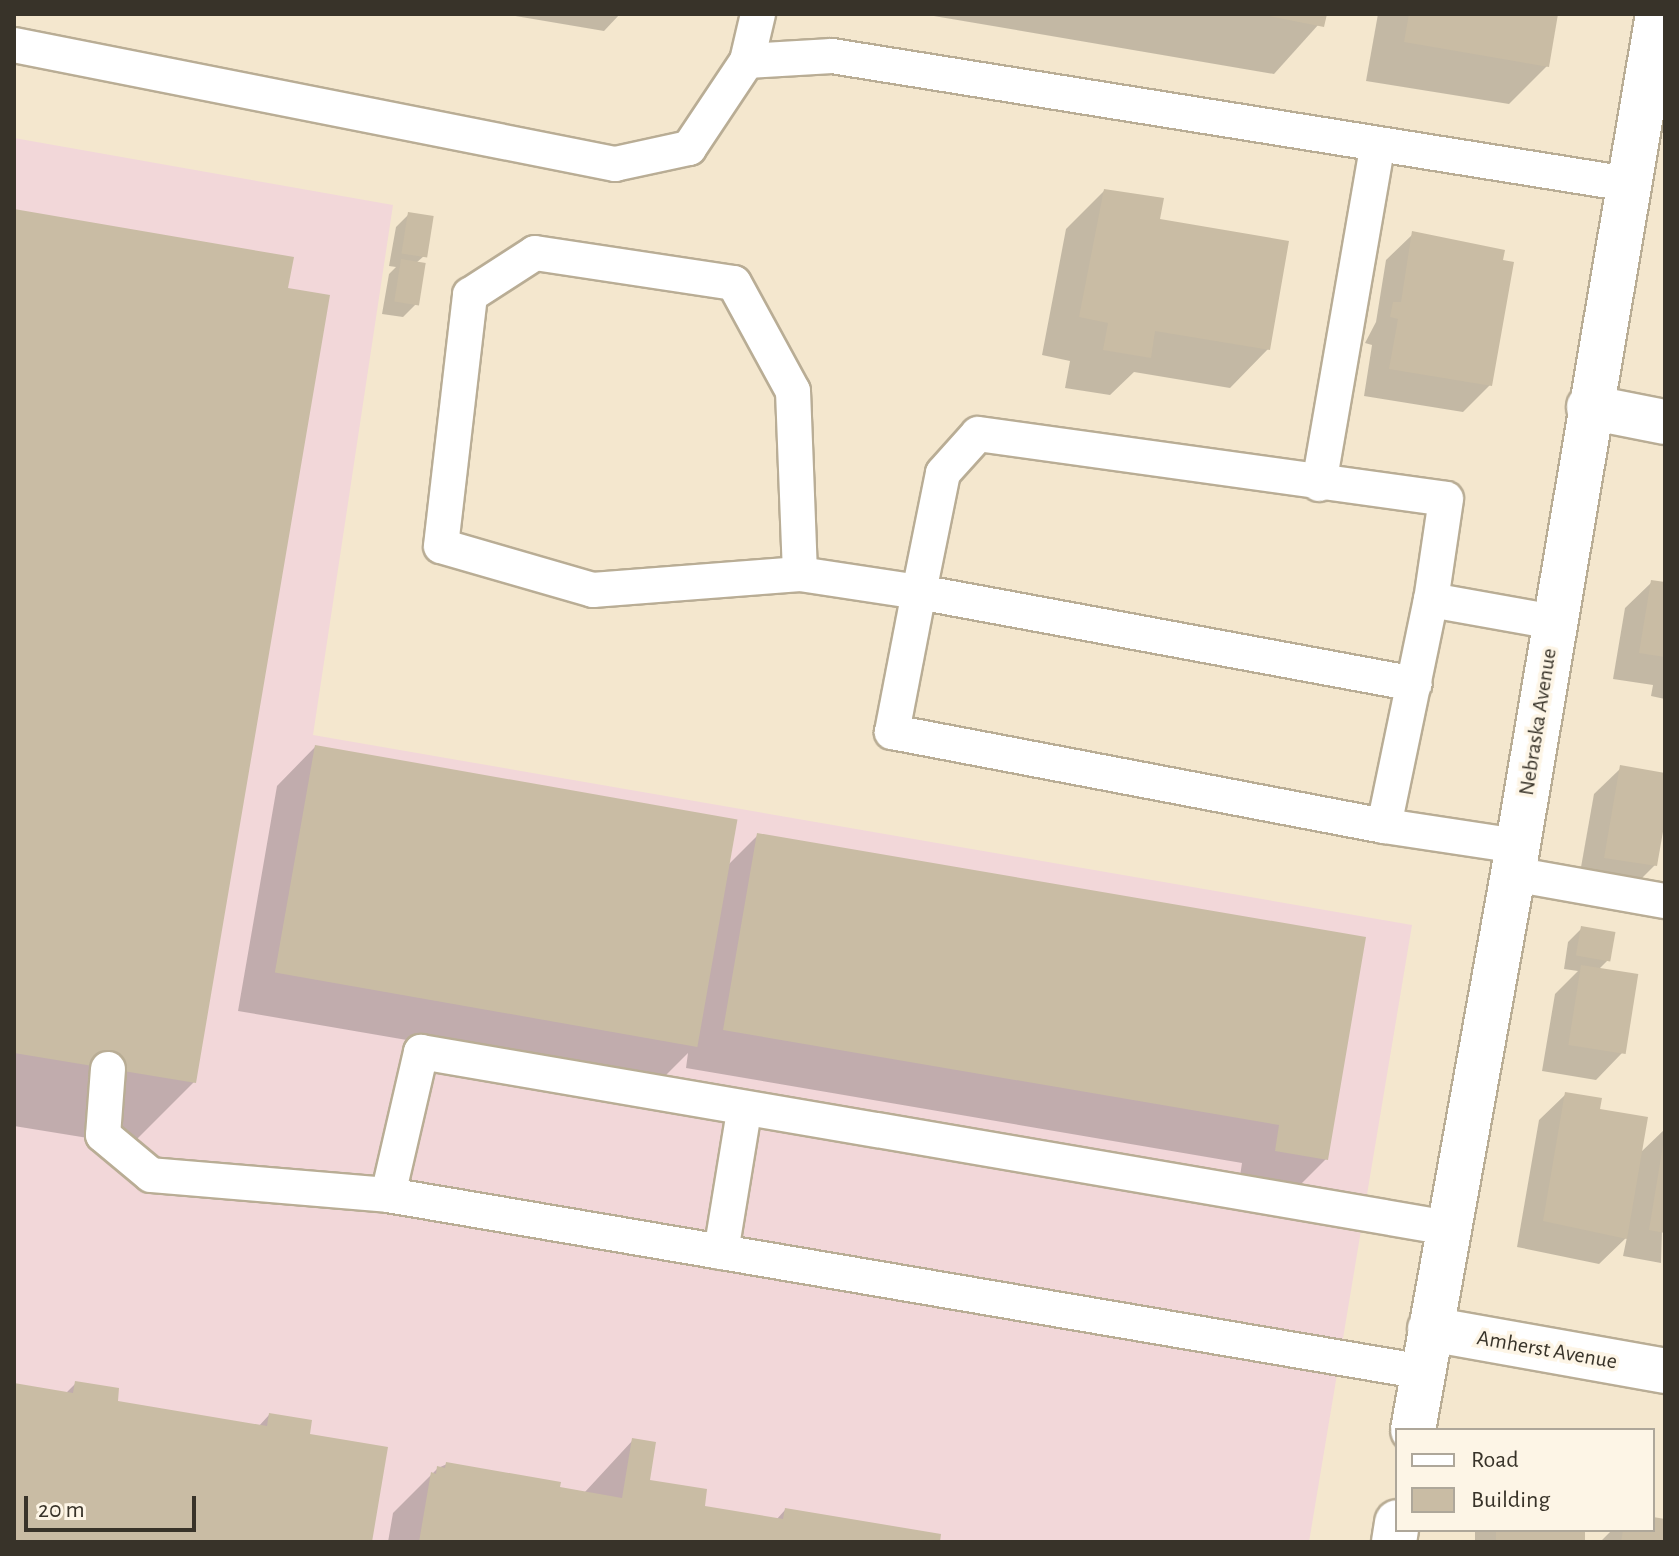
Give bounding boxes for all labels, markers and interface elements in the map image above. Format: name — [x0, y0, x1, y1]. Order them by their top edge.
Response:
street label: Nebraska Avenue — [1513, 647, 1563, 797]
street label: Amherst Avenue — [1475, 1325, 1619, 1375]
legend — [1395, 1428, 1655, 1532]
text: Road — [1471, 1448, 1519, 1472]
scale bar — [28, 1480, 200, 1530]
text: Building — [1471, 1488, 1550, 1512]
text: 20 m — [38, 1498, 85, 1522]

